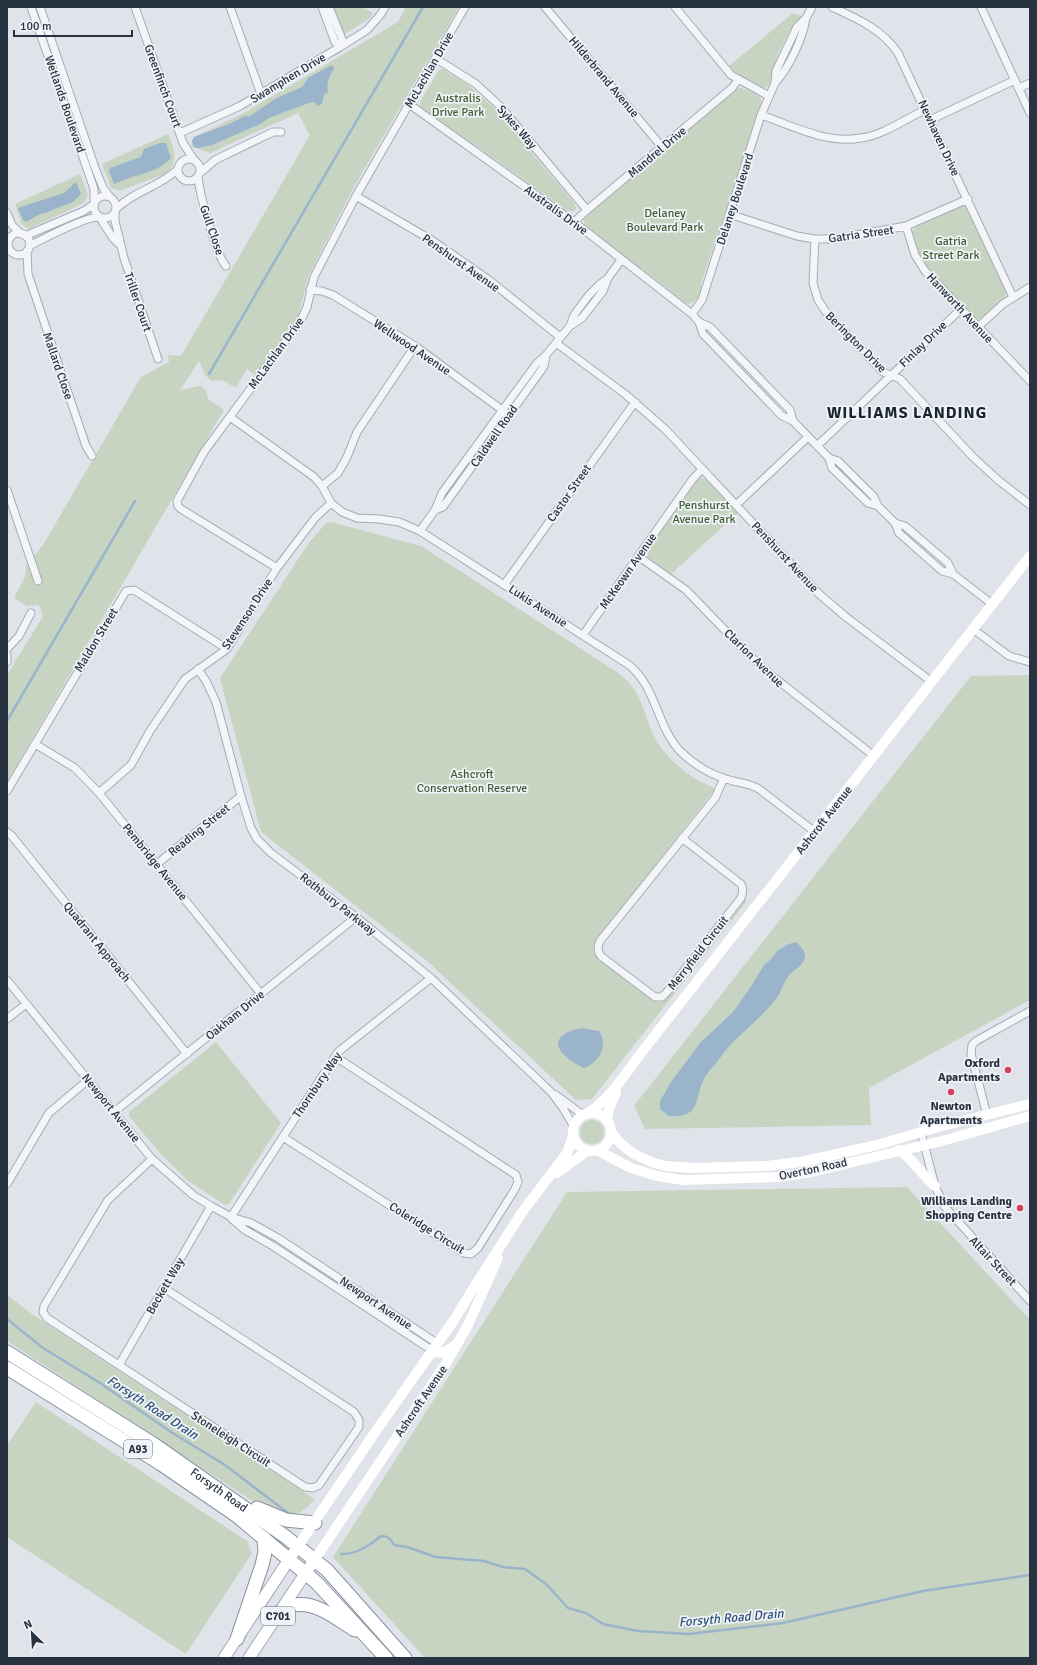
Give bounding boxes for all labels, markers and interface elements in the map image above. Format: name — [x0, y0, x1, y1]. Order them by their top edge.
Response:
scale bar — [14, 12, 132, 38]
text: 100 m — [20, 19, 52, 34]
street label: McLachlan Drive — [402, 30, 457, 111]
street label: Hilderbrand Avenue — [565, 34, 642, 121]
street label: Greenfinch Court — [140, 42, 185, 130]
street label: Swamphen Drive — [248, 50, 329, 107]
street label: Wetlands Boulevard — [41, 54, 88, 155]
park label: Australis Drive Park — [432, 91, 484, 120]
street label: Newhaven Drive — [914, 98, 963, 179]
street label: Sykes Way — [494, 102, 540, 153]
street label: Mandrel Drive — [625, 124, 690, 181]
street label: Delaney Boulevard — [714, 151, 757, 247]
street label: Australis Drive — [521, 182, 590, 239]
street label: Gull Close — [196, 203, 227, 257]
park label: Delaney Boulevard Park — [626, 206, 704, 235]
street label: Gatria Street — [827, 222, 895, 246]
street label: Penshurst Avenue — [419, 231, 502, 296]
park label: Gatria Street Park — [923, 234, 979, 263]
street label: Triller Court — [120, 270, 155, 334]
street label: Hanworth Avenue — [923, 270, 996, 347]
street label: Berington Drive — [822, 309, 889, 376]
street label: McLachlan Drive — [245, 314, 308, 392]
street label: Wellwood Avenue — [370, 316, 453, 379]
street label: Finlay Drive — [896, 318, 950, 371]
street label: Mallard Close — [39, 331, 76, 402]
street label: Caldwell Road — [467, 402, 521, 470]
district label: WILLIAMS LANDING — [827, 403, 987, 423]
street label: Castor Street — [544, 461, 595, 525]
park label: Penshurst Avenue Park — [672, 498, 736, 527]
street label: Penshurst Avenue — [748, 519, 821, 596]
street label: McKeown Avenue — [597, 530, 660, 612]
street label: Stevenson Drive — [219, 576, 276, 653]
street label: Lukis Avenue — [505, 582, 570, 631]
street label: Maldon Street — [71, 605, 121, 675]
street label: Clarion Avenue — [720, 626, 787, 691]
park label: Ashcroft Conservation Reserve — [417, 767, 527, 796]
street label: Ashcroft Avenue — [793, 783, 856, 858]
street label: Reading Street — [165, 801, 233, 860]
street label: Pembridge Avenue — [119, 821, 190, 904]
street label: Rothbury Parkway — [296, 870, 379, 939]
street label: Quadrant Approach — [60, 899, 134, 986]
street label: Merryfield Circuit — [665, 913, 732, 994]
street label: Oakham Drive — [203, 987, 268, 1044]
street label: Thornbury Way — [290, 1049, 345, 1121]
place label: Oxford Apartments — [938, 1056, 1001, 1085]
marker: Oxford Apartments — [1003, 1065, 1013, 1075]
street label: Newport Avenue — [78, 1071, 143, 1146]
marker: Newton Apartments — [946, 1087, 956, 1097]
place label: Newton Apartments — [920, 1099, 983, 1128]
street label: Overton Road — [778, 1155, 848, 1184]
place label: Williams Landing Shopping Centre — [921, 1194, 1013, 1223]
street label: Coleridge Circuit — [386, 1199, 467, 1258]
marker: Williams Landing Shopping Centre — [1015, 1203, 1025, 1213]
street label: Altair Street — [966, 1233, 1019, 1289]
street label: Beckett Way — [143, 1255, 188, 1317]
street label: Newport Avenue — [337, 1274, 415, 1333]
street label: Ashcroft Avenue — [392, 1363, 451, 1440]
water label: Forsyth Road Drain — [104, 1372, 202, 1444]
street label: Stoneleigh Circuit — [188, 1408, 273, 1471]
road number: A93 — [124, 1440, 152, 1458]
street label: Forsyth Road — [187, 1465, 250, 1516]
water label: Forsyth Road Drain — [678, 1605, 785, 1631]
road number: C701 — [261, 1607, 295, 1625]
north arrow — [12, 1613, 52, 1653]
text: N — [22, 1617, 34, 1632]

